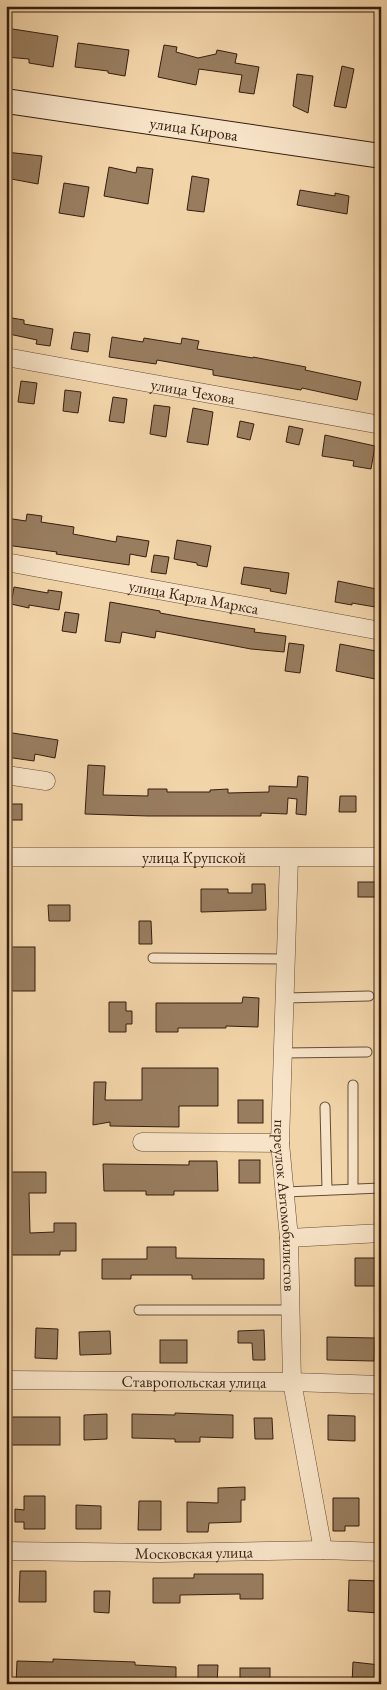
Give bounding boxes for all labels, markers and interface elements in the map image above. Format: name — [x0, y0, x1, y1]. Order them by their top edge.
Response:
street label: улица Кирова — [148, 112, 240, 146]
street label: улица Чехова — [149, 373, 237, 409]
street label: улица Карла Маркса — [127, 574, 261, 619]
street label: улица Крупской — [142, 847, 247, 868]
street label: переулок Автомобилистов — [269, 1119, 301, 1292]
street label: Ставропольская улица — [121, 1370, 267, 1392]
street label: Московская улица — [135, 1541, 254, 1564]

